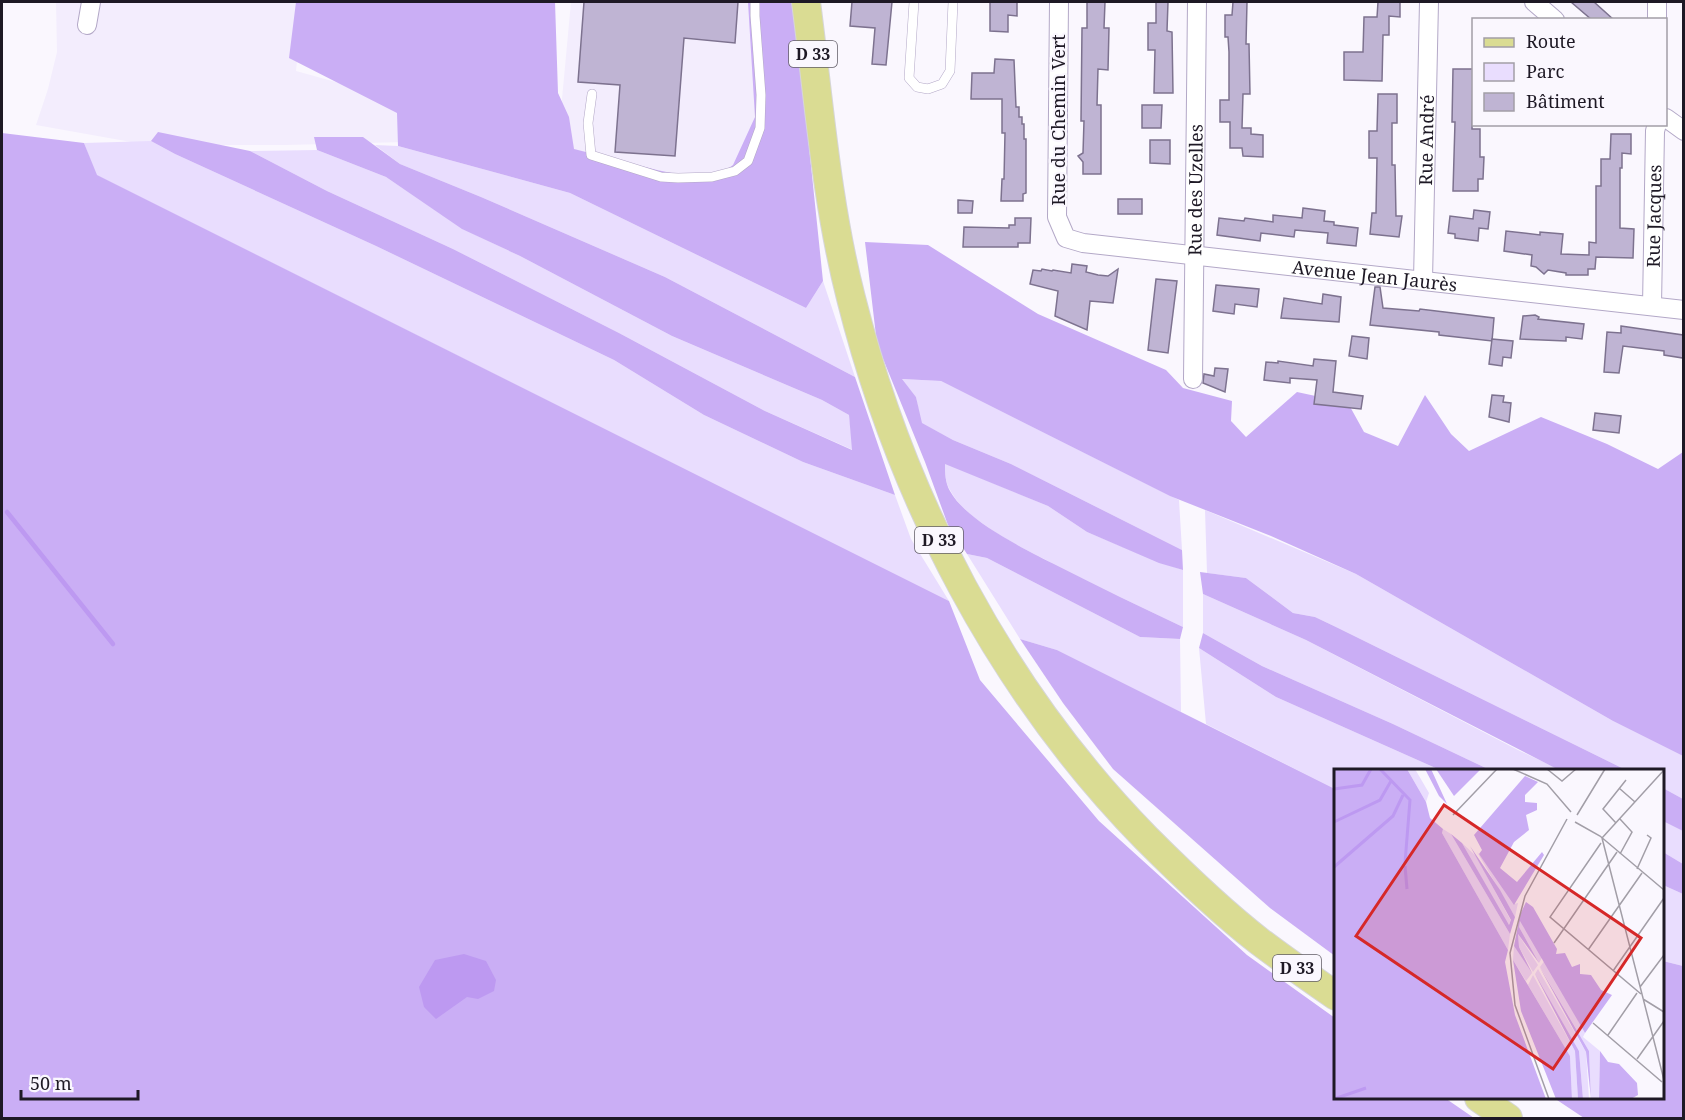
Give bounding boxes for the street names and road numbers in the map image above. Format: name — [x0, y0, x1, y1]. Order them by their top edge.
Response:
street label: Rue du Chemin Vert — [1046, 34, 1070, 206]
road number: D 33 — [789, 41, 837, 67]
street label: Rue André — [1413, 94, 1439, 186]
street label: Rue des Uzelles — [1182, 124, 1208, 256]
street label: Rue Jacques — [1641, 164, 1666, 268]
street label: Avenue Jean Jaurès — [1291, 254, 1458, 297]
road number: D 33 — [915, 527, 963, 553]
road number: D 33 — [1273, 955, 1321, 981]

